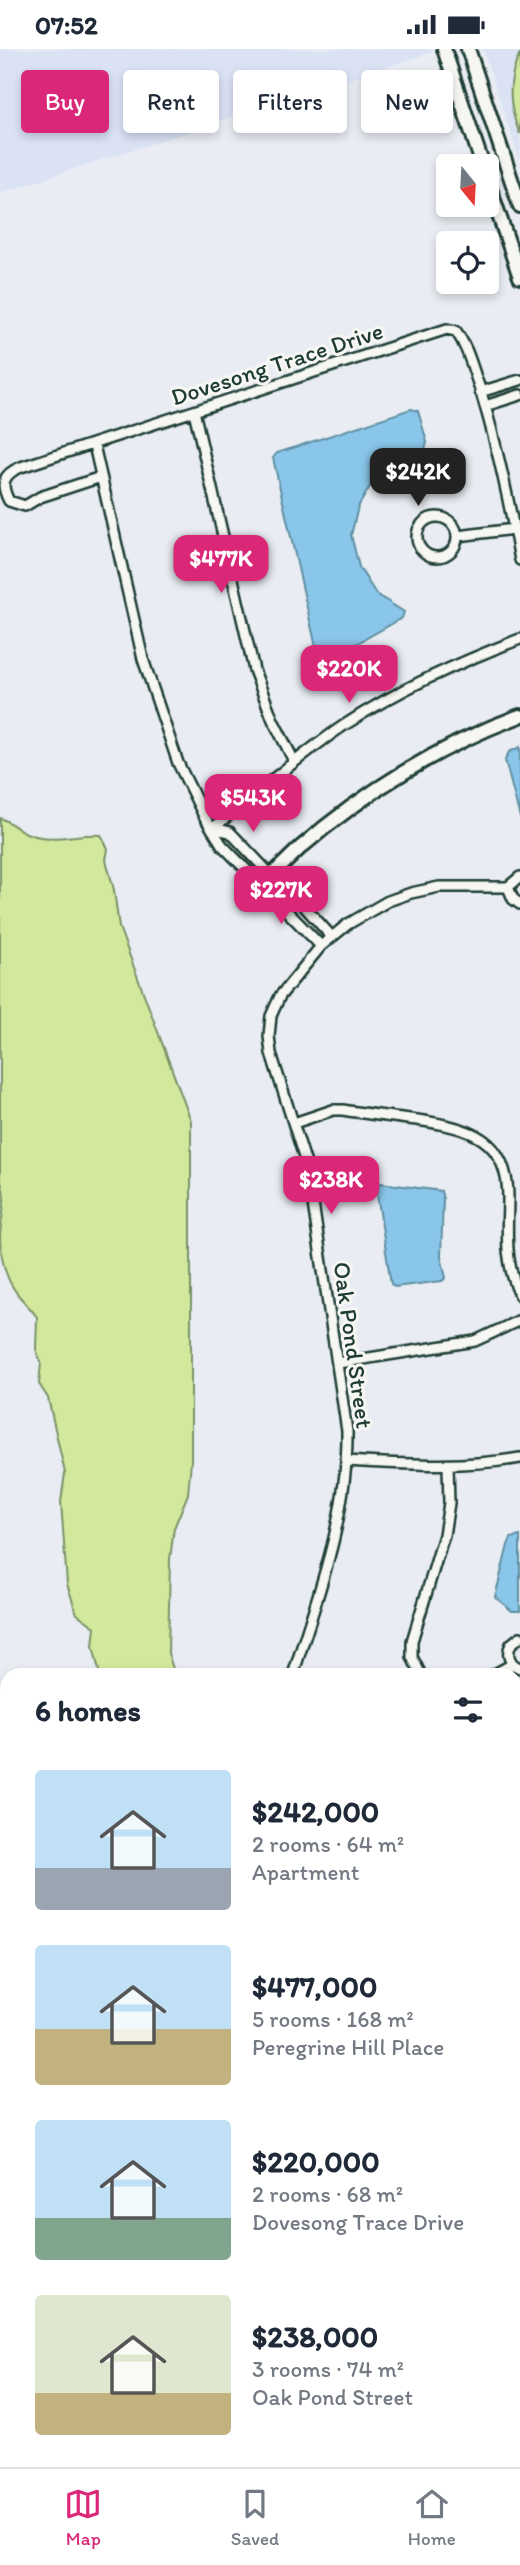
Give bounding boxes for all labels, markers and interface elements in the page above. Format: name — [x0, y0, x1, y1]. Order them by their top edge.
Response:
text: 07:52 — [35, 9, 98, 41]
chip: Buy — [21, 70, 109, 133]
chip: Rent — [123, 70, 219, 133]
chip: Filters — [233, 70, 347, 133]
chip: New — [361, 70, 453, 133]
north arrow — [436, 154, 499, 217]
map controls — [436, 154, 499, 294]
button: locate — [436, 231, 499, 294]
street label: Dovesong Trace Drive — [167, 316, 387, 412]
pin: $242K — [369, 449, 467, 508]
text: $242K — [386, 457, 450, 485]
pin: $477K — [172, 535, 270, 595]
text: $477K — [190, 544, 253, 572]
pin: $220K — [300, 645, 398, 705]
text: $220K — [317, 654, 381, 682]
pin: $543K — [204, 775, 302, 834]
text: $543K — [221, 783, 285, 811]
pin: $227K — [232, 867, 330, 926]
text: $227K — [250, 875, 312, 903]
pin: $238K — [282, 1157, 380, 1216]
text: $238K — [299, 1165, 363, 1193]
street label: Oak Pond Street — [327, 1260, 380, 1430]
icon: filters — [449, 1691, 487, 1729]
text: 6 homes — [35, 1692, 141, 1729]
text: $242,000 — [252, 1793, 379, 1830]
icon: home — [91, 1798, 175, 1882]
text: 2 rooms · 64 m² — [252, 1830, 404, 1858]
text: Apartment — [252, 1858, 359, 1886]
text: $477,000 — [252, 1968, 378, 2005]
icon: home — [91, 1973, 175, 2057]
text: 5 rooms · 168 m² — [252, 2005, 414, 2033]
text: Peregrine Hill Place — [252, 2033, 444, 2061]
text: $220,000 — [252, 2143, 380, 2180]
icon: home — [91, 2148, 175, 2232]
text: 2 rooms · 68 m² — [252, 2180, 403, 2208]
text: Dovesong Trace Drive — [252, 2208, 464, 2236]
text: $238,000 — [252, 2318, 378, 2355]
icon: home — [91, 2323, 175, 2407]
text: 3 rooms · 74 m² — [252, 2355, 404, 2383]
text: Oak Pond Street — [252, 2383, 413, 2411]
tab: Map — [64, 2485, 102, 2550]
tab: Saved — [231, 2485, 279, 2550]
tab: Home — [408, 2485, 456, 2550]

